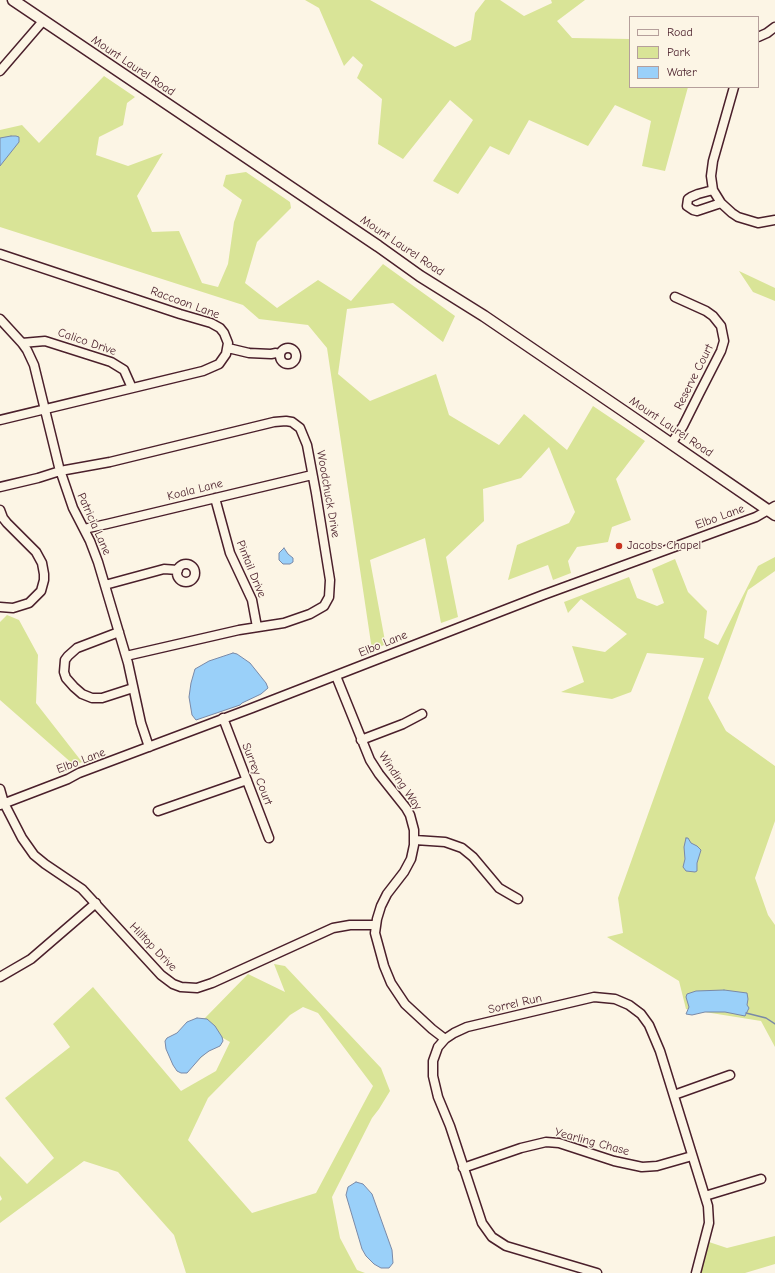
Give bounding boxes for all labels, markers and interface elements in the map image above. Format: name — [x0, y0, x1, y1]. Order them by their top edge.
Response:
legend — [629, 16, 759, 88]
text: Road — [667, 25, 693, 39]
street label: Mount Laurel Road — [88, 33, 178, 99]
text: Park — [667, 45, 690, 59]
text: Water — [667, 65, 697, 79]
street label: Mount Laurel Road — [357, 213, 447, 279]
street label: Raccoon Lane — [148, 284, 222, 322]
street label: Calico Drive — [56, 325, 118, 359]
street label: Reserve Court — [671, 342, 717, 412]
street label: Mount Laurel Road — [626, 394, 716, 460]
street label: Woodchuck Drive — [313, 449, 343, 539]
street label: Koala Lane — [166, 476, 224, 504]
street label: Patricia Lane — [74, 491, 114, 557]
street label: Elbo Lane — [693, 501, 747, 533]
street label: Pintail Drive — [233, 538, 269, 600]
place label: Jacobs Chapel — [627, 539, 701, 553]
marker: Jacobs Chapel — [614, 541, 624, 551]
street label: Elbo Lane — [357, 628, 409, 660]
street label: Surrey Court — [239, 741, 275, 807]
street label: Elbo Lane — [54, 745, 108, 777]
street label: Winding Way — [375, 749, 425, 813]
street label: Hilltop Drive — [126, 920, 180, 974]
street label: Sorrel Run — [487, 991, 543, 1017]
street label: Yearling Chase — [553, 1125, 631, 1159]

